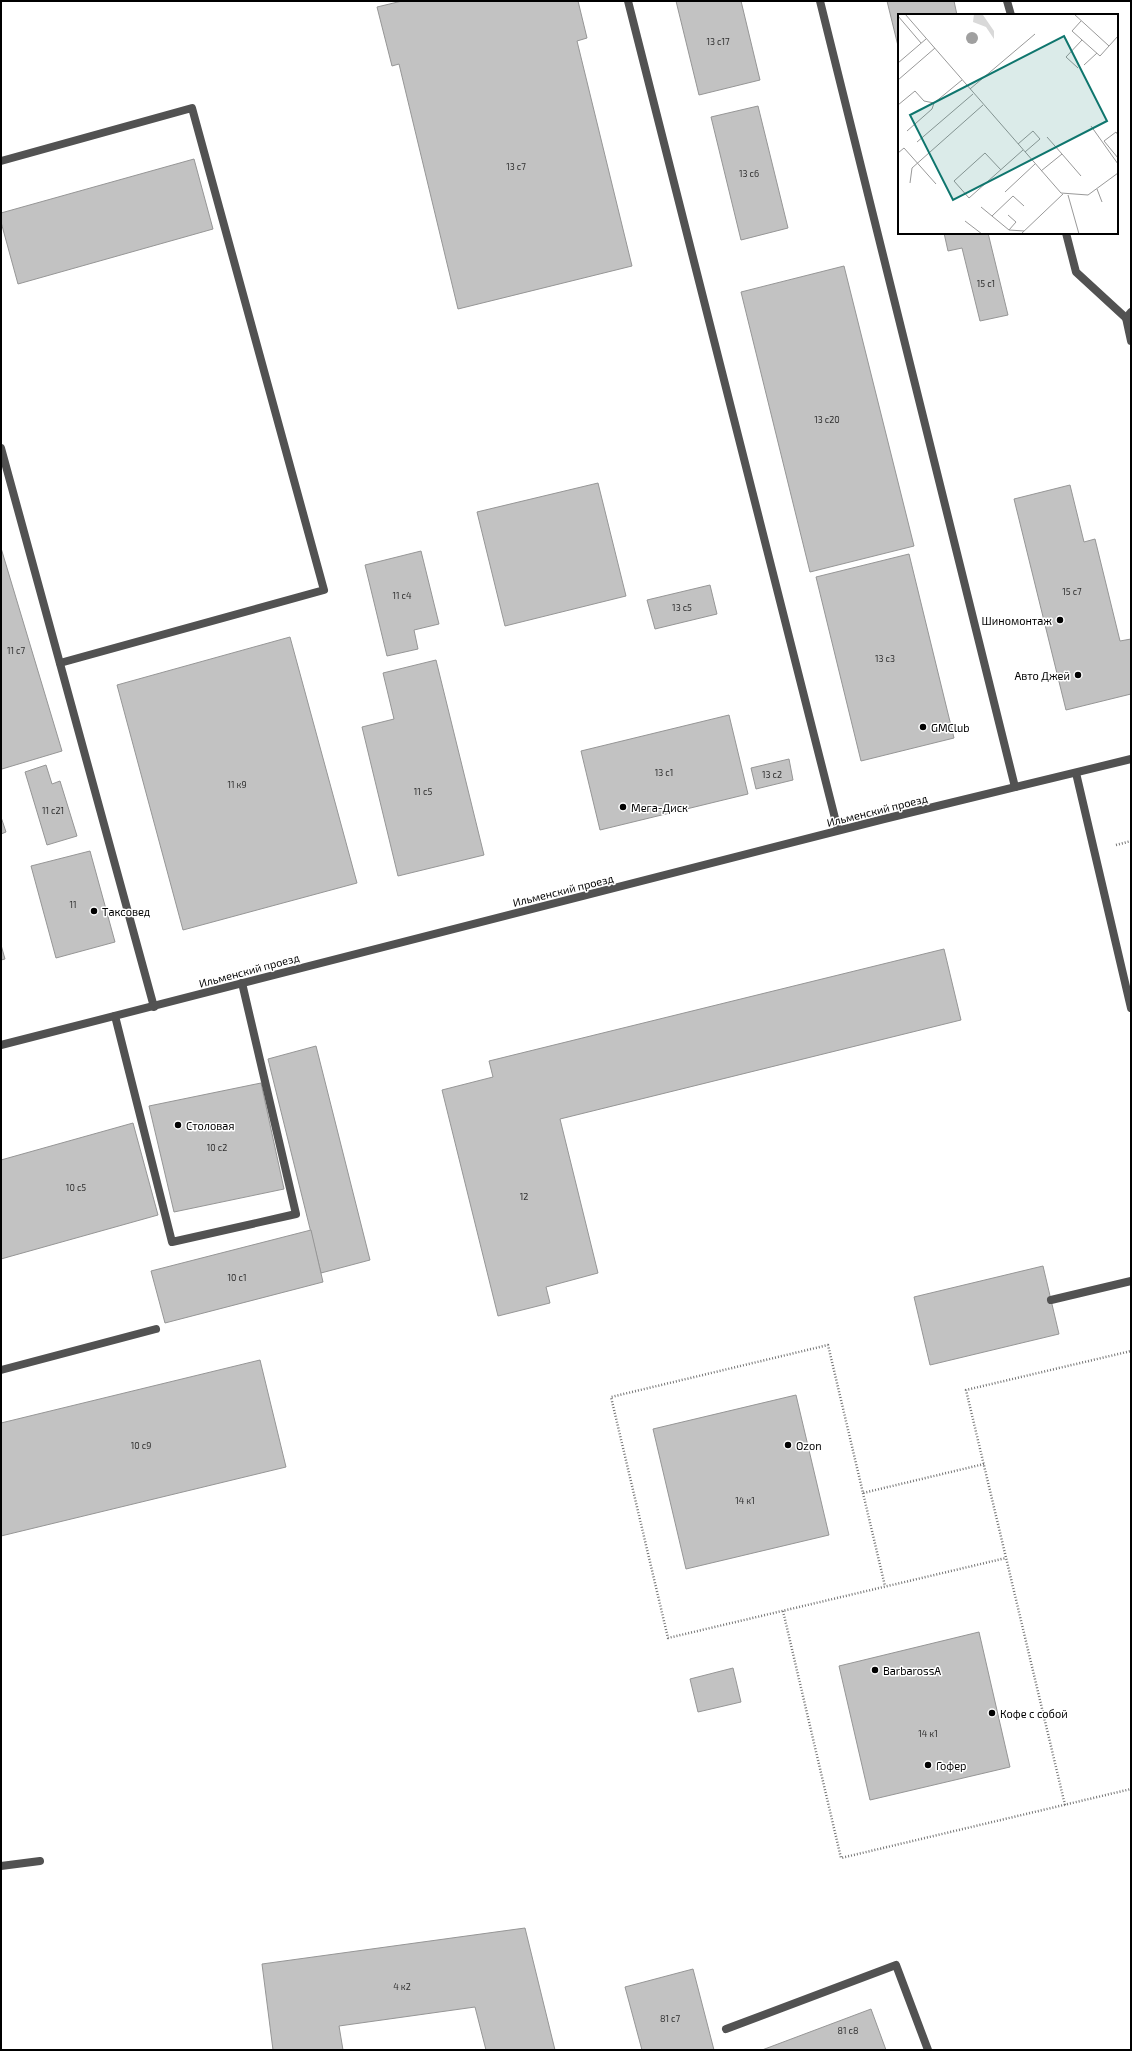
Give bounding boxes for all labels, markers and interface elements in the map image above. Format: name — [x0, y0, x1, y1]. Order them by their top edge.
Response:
inset map — [898, 14, 1118, 234]
house number: 13 с17 — [706, 36, 730, 47]
house number: 13 с7 — [506, 161, 526, 172]
house number: 13 с6 — [739, 168, 759, 179]
house number: 15 с1 — [977, 278, 995, 289]
house number: 13 с20 — [814, 414, 840, 425]
house number: 15 с7 — [1062, 586, 1082, 597]
house number: 11 с4 — [392, 590, 412, 601]
house number: 13 с5 — [672, 602, 692, 613]
place label: Шиномонтаж — [982, 614, 1052, 627]
marker: Шиномонтаж — [1055, 615, 1065, 625]
house number: 11 с7 — [7, 645, 25, 656]
house number: 13 с3 — [875, 653, 895, 664]
place label: Авто Джей — [1014, 669, 1070, 682]
marker: Авто Джей — [1073, 670, 1083, 680]
place label: GMClub — [931, 721, 970, 734]
marker: GMClub — [918, 722, 928, 732]
house number: 13 с1 — [655, 767, 673, 778]
house number: 13 с2 — [762, 769, 782, 780]
house number: 11 к9 — [227, 779, 247, 790]
house number: 11 с5 — [414, 786, 432, 797]
street label: Ильменский проезд — [825, 791, 929, 829]
place label: Мега-Диск — [631, 801, 688, 814]
marker: Мега-Диск — [618, 802, 628, 812]
house number: 11 с21 — [42, 805, 64, 816]
street label: Ильменский проезд — [511, 871, 615, 909]
house number: 11 — [69, 899, 77, 910]
place label: Таксовед — [102, 905, 151, 918]
marker: Таксовед — [89, 906, 99, 916]
street label: Ильменский проезд — [197, 950, 301, 990]
place label: Столовая — [186, 1119, 234, 1132]
marker: Столовая — [173, 1120, 183, 1130]
house number: 10 с2 — [207, 1142, 227, 1153]
house number: 10 с5 — [66, 1182, 86, 1193]
house number: 12 — [520, 1191, 528, 1202]
house number: 10 с1 — [227, 1272, 247, 1283]
place label: Ozon — [796, 1439, 822, 1452]
house number: 10 с9 — [131, 1440, 151, 1451]
marker: Ozon — [783, 1440, 793, 1450]
house number: 14 к1 — [735, 1495, 755, 1506]
place label: BarbarossA — [883, 1664, 941, 1677]
marker: BarbarossA — [870, 1665, 880, 1675]
place label: Кофе с собой — [1000, 1707, 1068, 1720]
marker: Кофе с собой — [987, 1708, 997, 1718]
house number: 14 к1 — [918, 1728, 938, 1739]
place label: Гофер — [936, 1759, 967, 1772]
marker: Гофер — [923, 1760, 933, 1770]
house number: 4 к2 — [393, 1981, 411, 1992]
house number: 81 с7 — [660, 2013, 680, 2024]
house number: 81 с8 — [838, 2025, 858, 2036]

